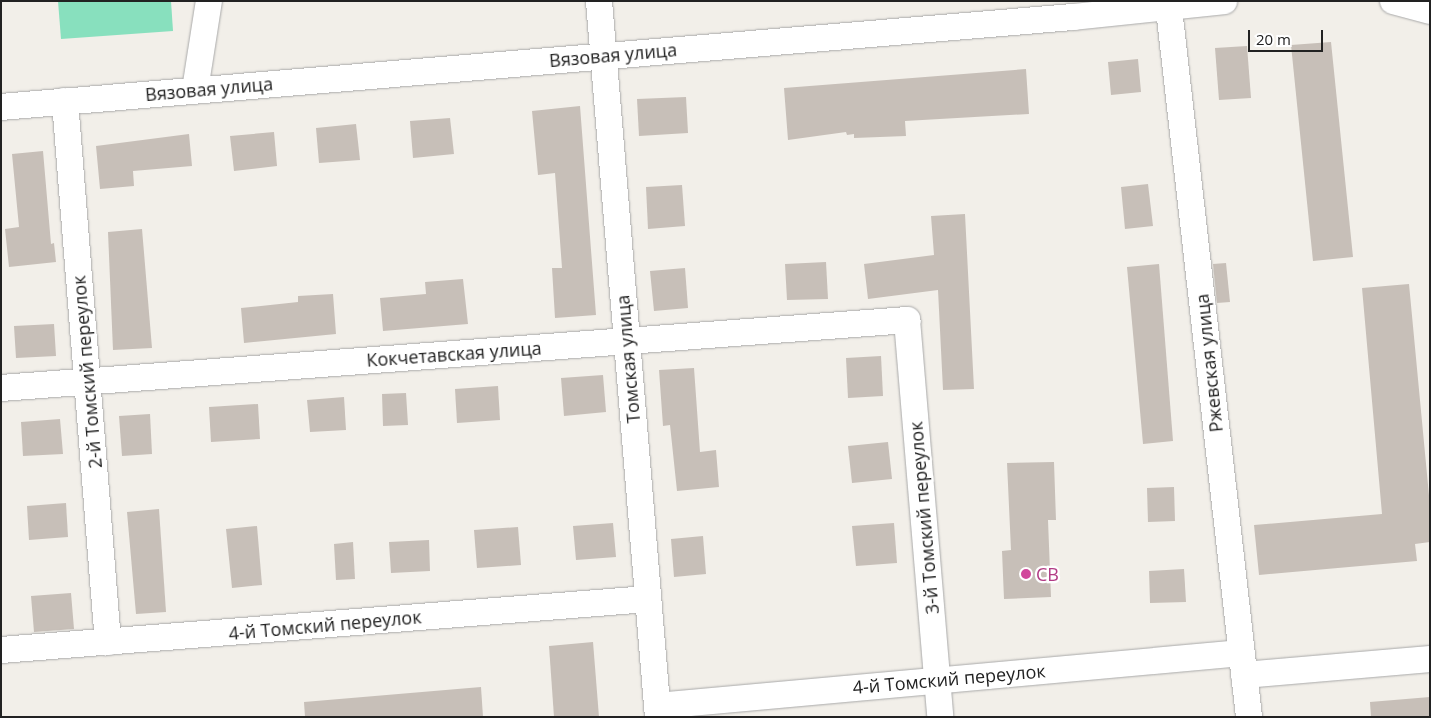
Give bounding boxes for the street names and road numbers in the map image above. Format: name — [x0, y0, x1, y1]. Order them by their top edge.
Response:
street label: Вязовая улица — [548, 39, 678, 71]
street label: Вязовая улица — [144, 73, 274, 105]
street label: 2-й Томский переулок — [68, 275, 106, 469]
street label: Ржевская улица — [1191, 293, 1227, 433]
street label: Томская улица — [612, 294, 644, 424]
street label: Кокчетавская улица — [366, 337, 542, 371]
street label: 3-й Томский переулок — [905, 421, 943, 615]
street label: 4-й Томский переулок — [228, 606, 422, 644]
street label: 4-й Томский переулок — [852, 660, 1046, 698]

